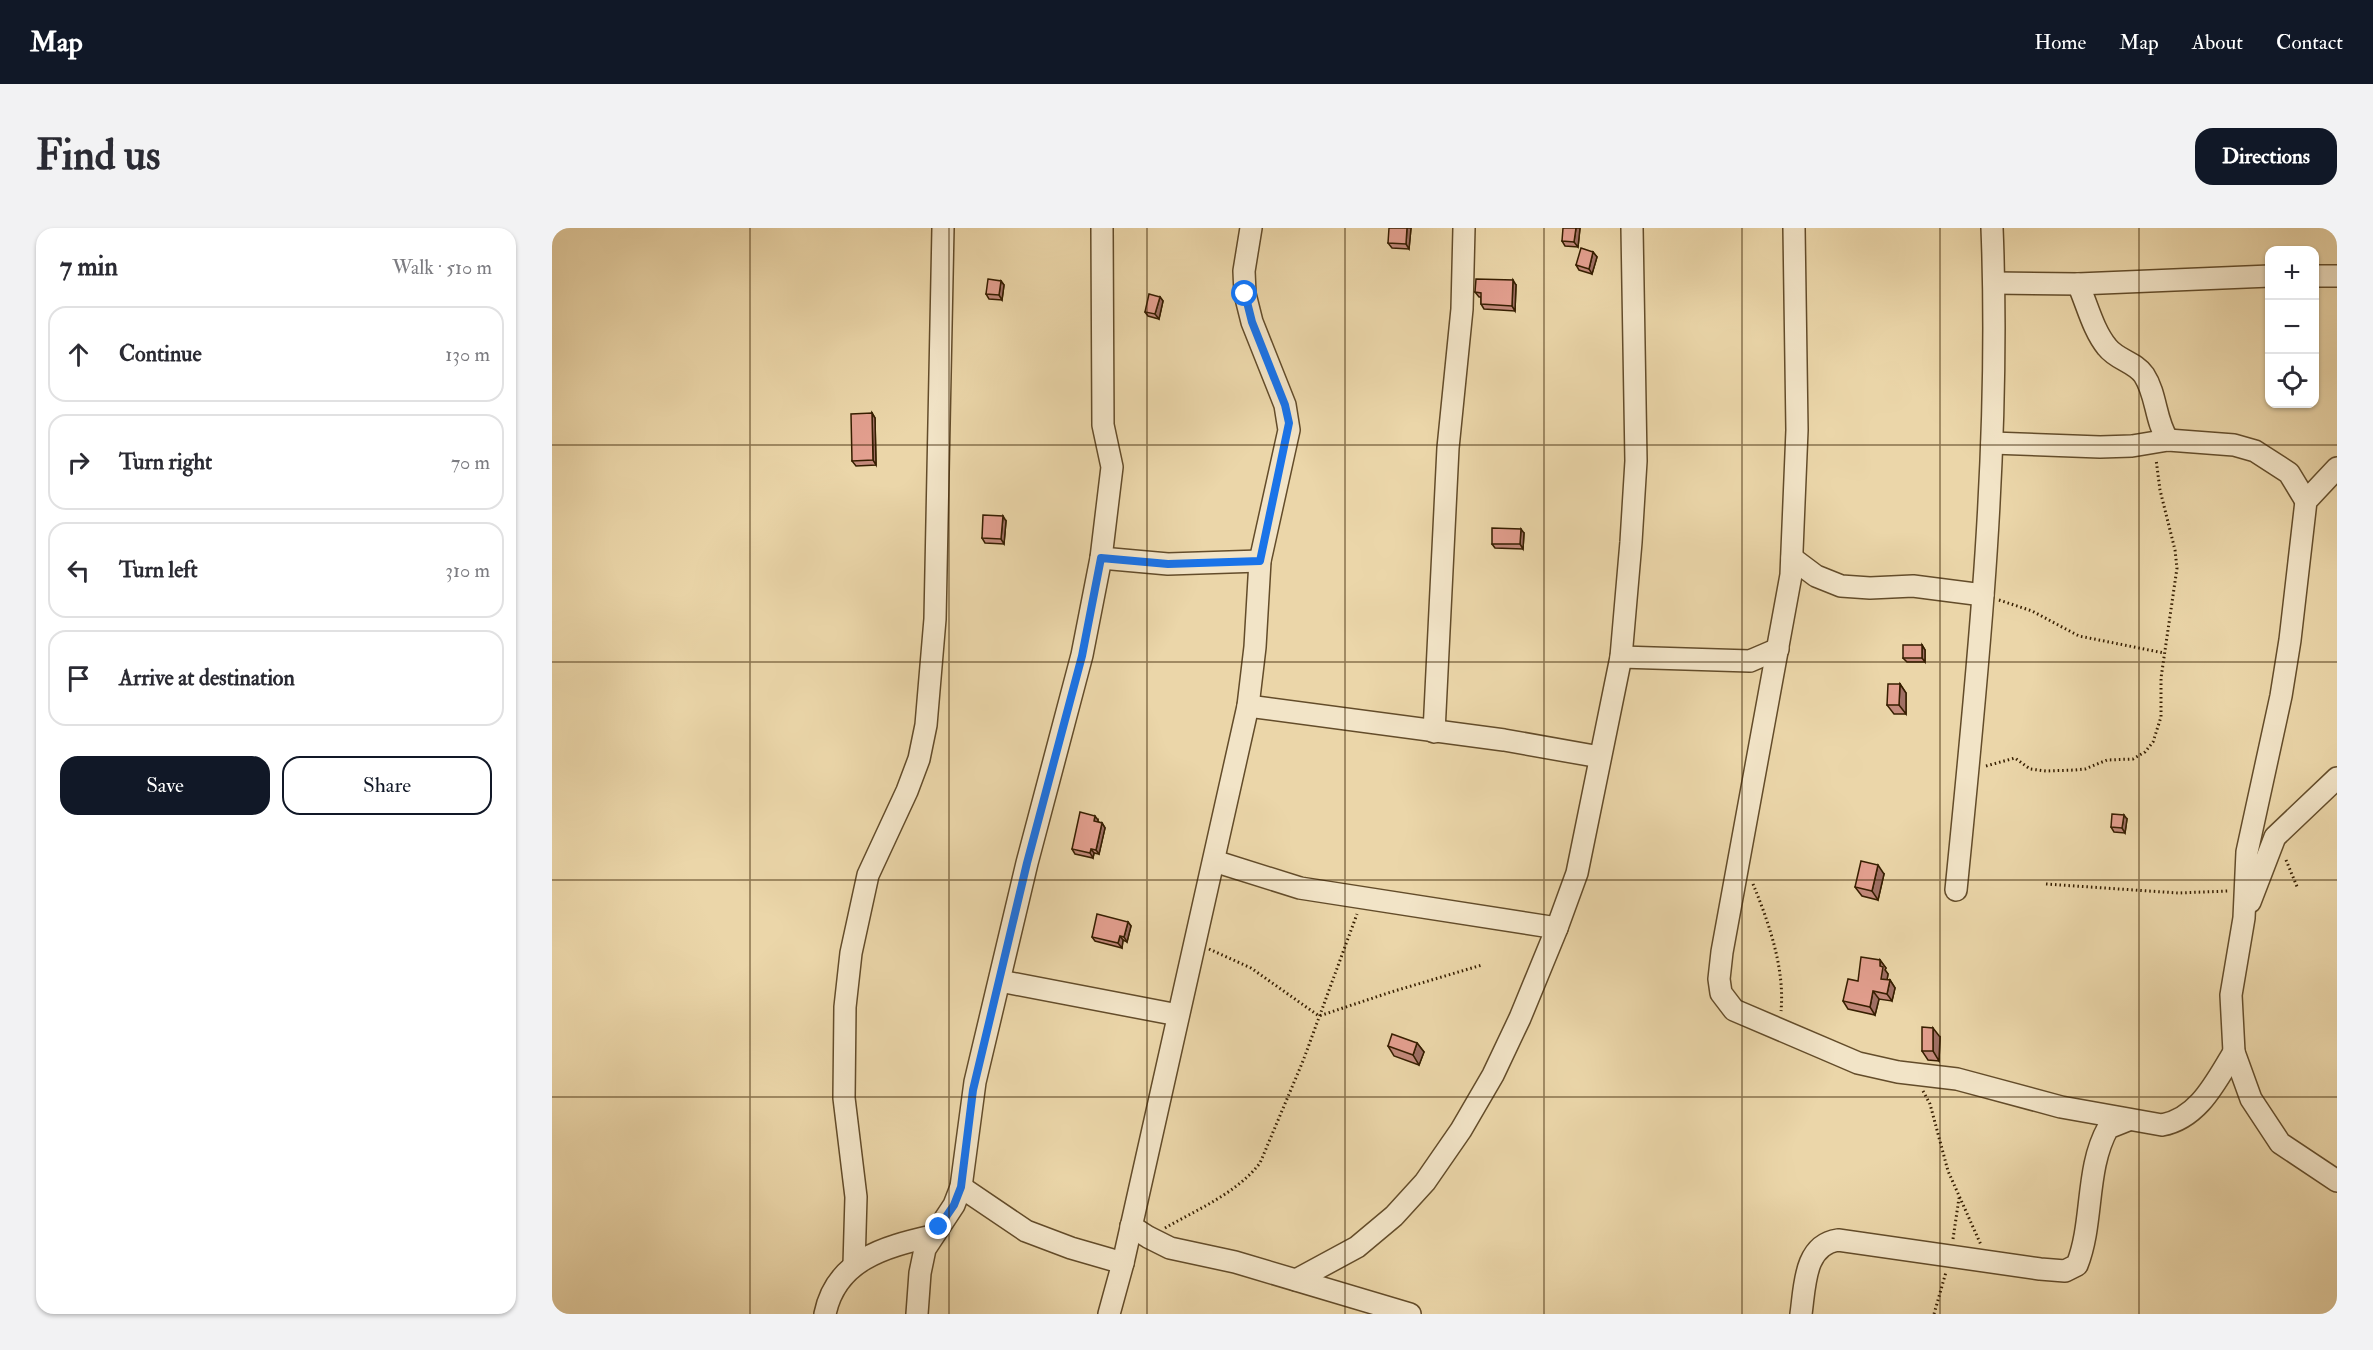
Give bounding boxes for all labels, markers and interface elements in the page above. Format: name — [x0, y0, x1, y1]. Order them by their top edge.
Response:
text: Map — [30, 25, 83, 60]
text: Home — [2034, 29, 2086, 56]
text: Map — [2119, 29, 2159, 56]
text: About — [2192, 29, 2243, 56]
text: Contact — [2276, 29, 2343, 56]
button: Directions — [2195, 128, 2337, 185]
text: Find us — [36, 130, 160, 182]
map controls — [2265, 246, 2319, 408]
button: + — [2265, 246, 2319, 300]
text: 7 min — [60, 251, 118, 283]
text: Walk · 510 m — [392, 255, 492, 280]
route start — [1231, 280, 1257, 306]
button: − — [2265, 300, 2319, 354]
icon: ahead — [62, 338, 95, 371]
text: Continue — [119, 340, 202, 368]
text: 130 m — [445, 342, 490, 367]
button: locate — [2265, 354, 2319, 408]
icon: right — [62, 446, 95, 479]
text: Turn right — [119, 448, 212, 476]
text: 70 m — [451, 450, 490, 475]
icon: left — [62, 554, 95, 587]
text: Turn left — [119, 556, 198, 584]
text: 310 m — [445, 558, 490, 583]
icon: arrive — [62, 662, 95, 695]
text: Arrive at destination — [119, 664, 295, 692]
button: Save — [60, 756, 270, 815]
button: Share — [282, 756, 492, 815]
route end — [925, 1213, 951, 1239]

